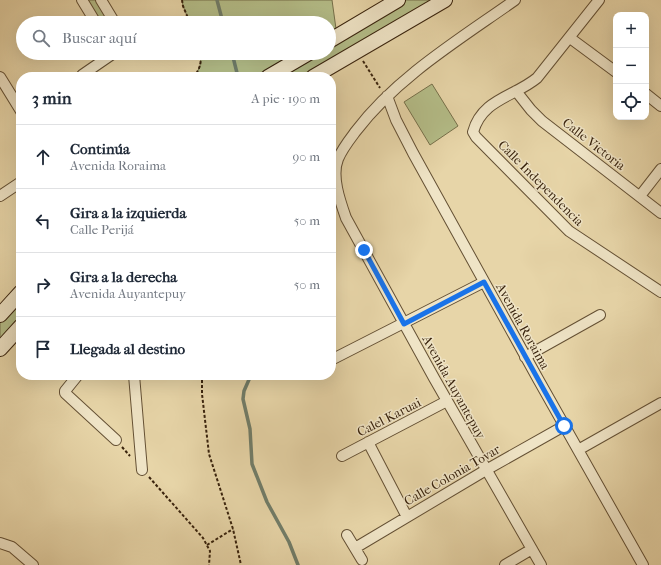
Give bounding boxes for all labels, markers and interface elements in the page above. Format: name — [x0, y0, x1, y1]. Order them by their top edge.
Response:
map controls — [613, 12, 649, 120]
button: + — [613, 12, 649, 48]
search box — [16, 16, 336, 60]
icon: search — [30, 27, 52, 49]
text: Buscar aquí — [62, 29, 137, 47]
button: − — [613, 48, 649, 84]
button: locate — [613, 84, 649, 120]
text: 3 min — [32, 88, 72, 108]
text: A pie · 190 m — [251, 91, 320, 106]
street label: Calle Victoria — [560, 115, 629, 174]
street label: Calle Independencia — [495, 137, 588, 230]
text: Continúa — [70, 140, 130, 158]
icon: ahead — [32, 146, 54, 168]
text: 90 m — [292, 149, 320, 164]
text: Avenida Roraima — [70, 158, 166, 173]
text: Gira a la izquierda — [70, 204, 186, 222]
icon: left — [32, 210, 54, 232]
text: 50 m — [294, 213, 320, 228]
text: Calle Perijá — [70, 222, 134, 237]
route end — [355, 241, 373, 259]
text: Gira a la derecha — [70, 268, 177, 286]
icon: right — [32, 274, 54, 296]
text: 50 m — [294, 277, 320, 292]
street label: Avenida Roraima — [493, 280, 553, 372]
text: Avenida Auyantepuy — [70, 286, 186, 301]
street label: Avenida Auyantepuy — [419, 332, 489, 442]
icon: arrive — [32, 338, 54, 360]
text: Llegada al destino — [70, 340, 185, 358]
street label: Calel Karuai — [355, 394, 423, 439]
route start — [555, 417, 573, 435]
street label: Calle Colonia Tovar — [401, 441, 503, 509]

